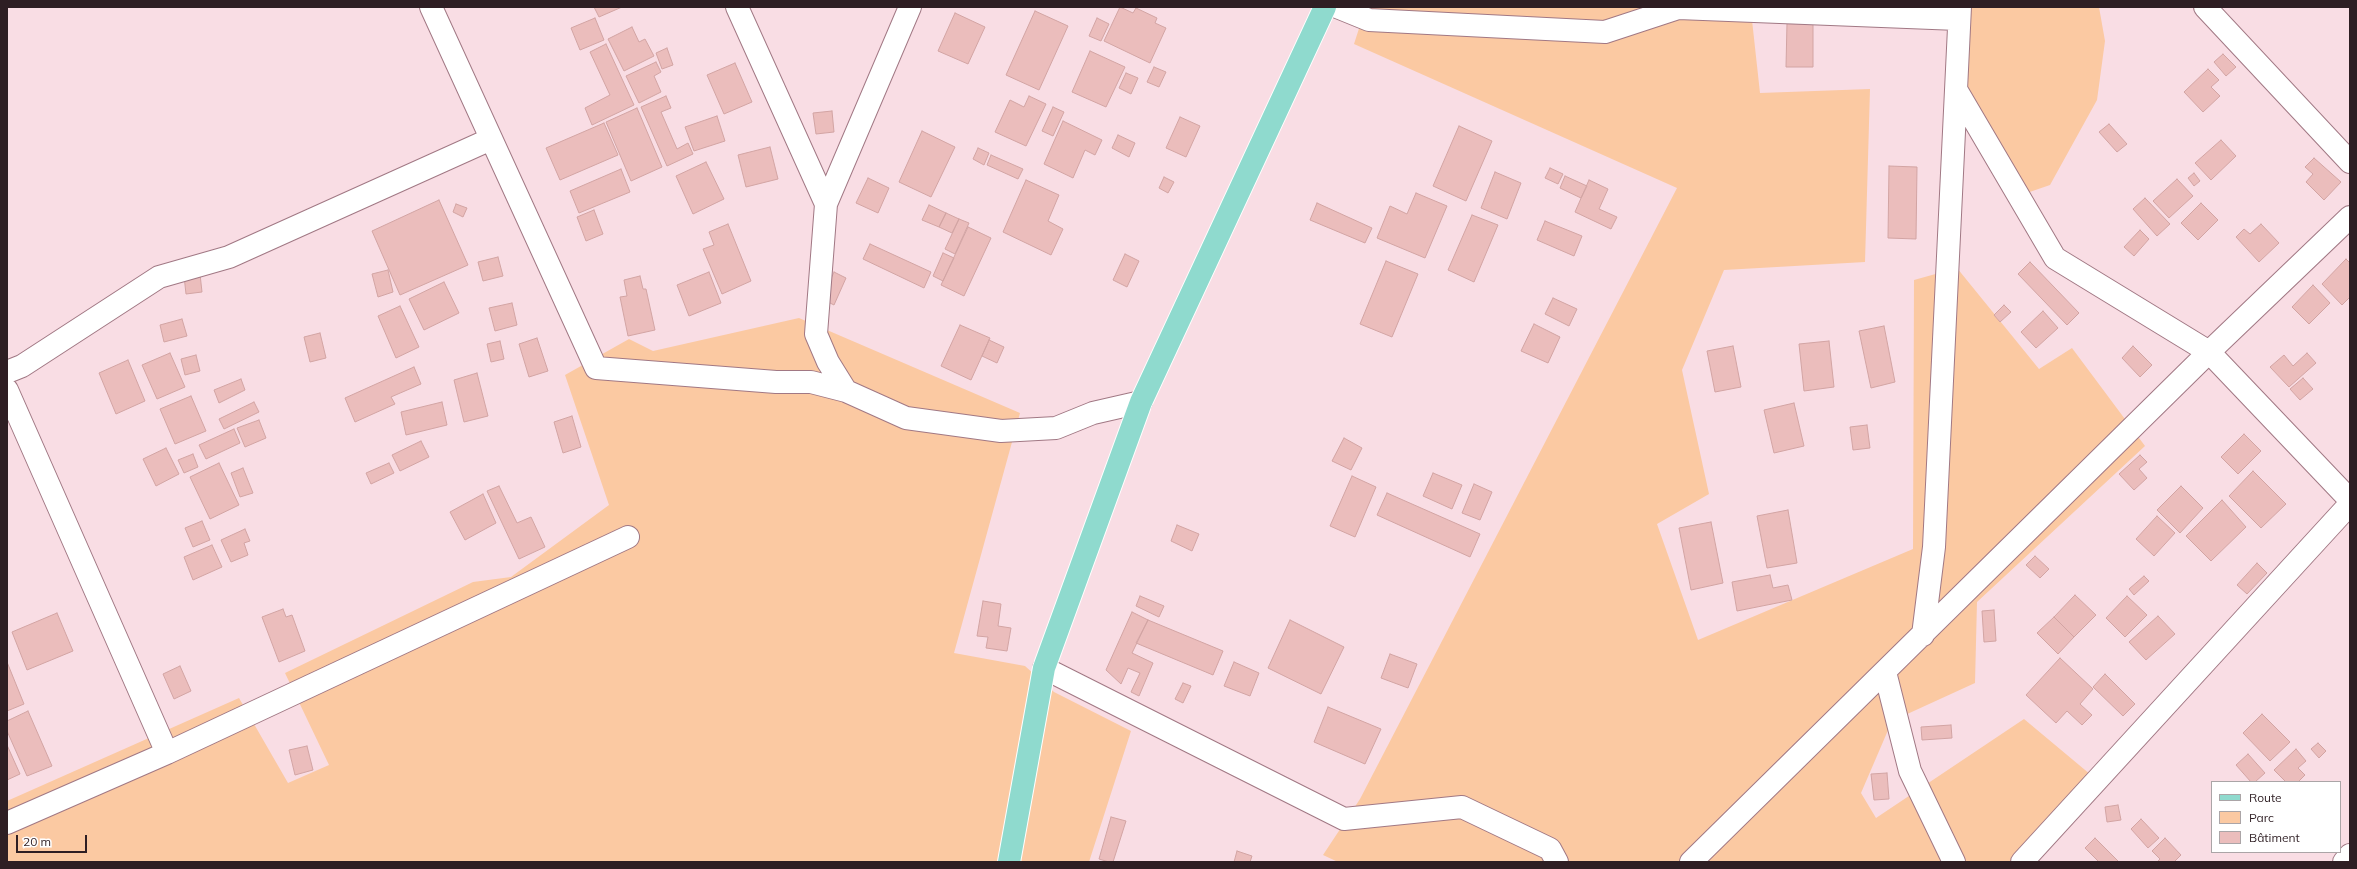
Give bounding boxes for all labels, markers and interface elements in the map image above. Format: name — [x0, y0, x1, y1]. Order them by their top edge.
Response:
legend — [2211, 781, 2341, 853]
text: Route — [2249, 790, 2282, 805]
text: Parc — [2249, 810, 2274, 825]
scale bar — [18, 827, 89, 853]
text: Bâtiment — [2249, 830, 2300, 845]
text: 20 m — [23, 834, 51, 849]

